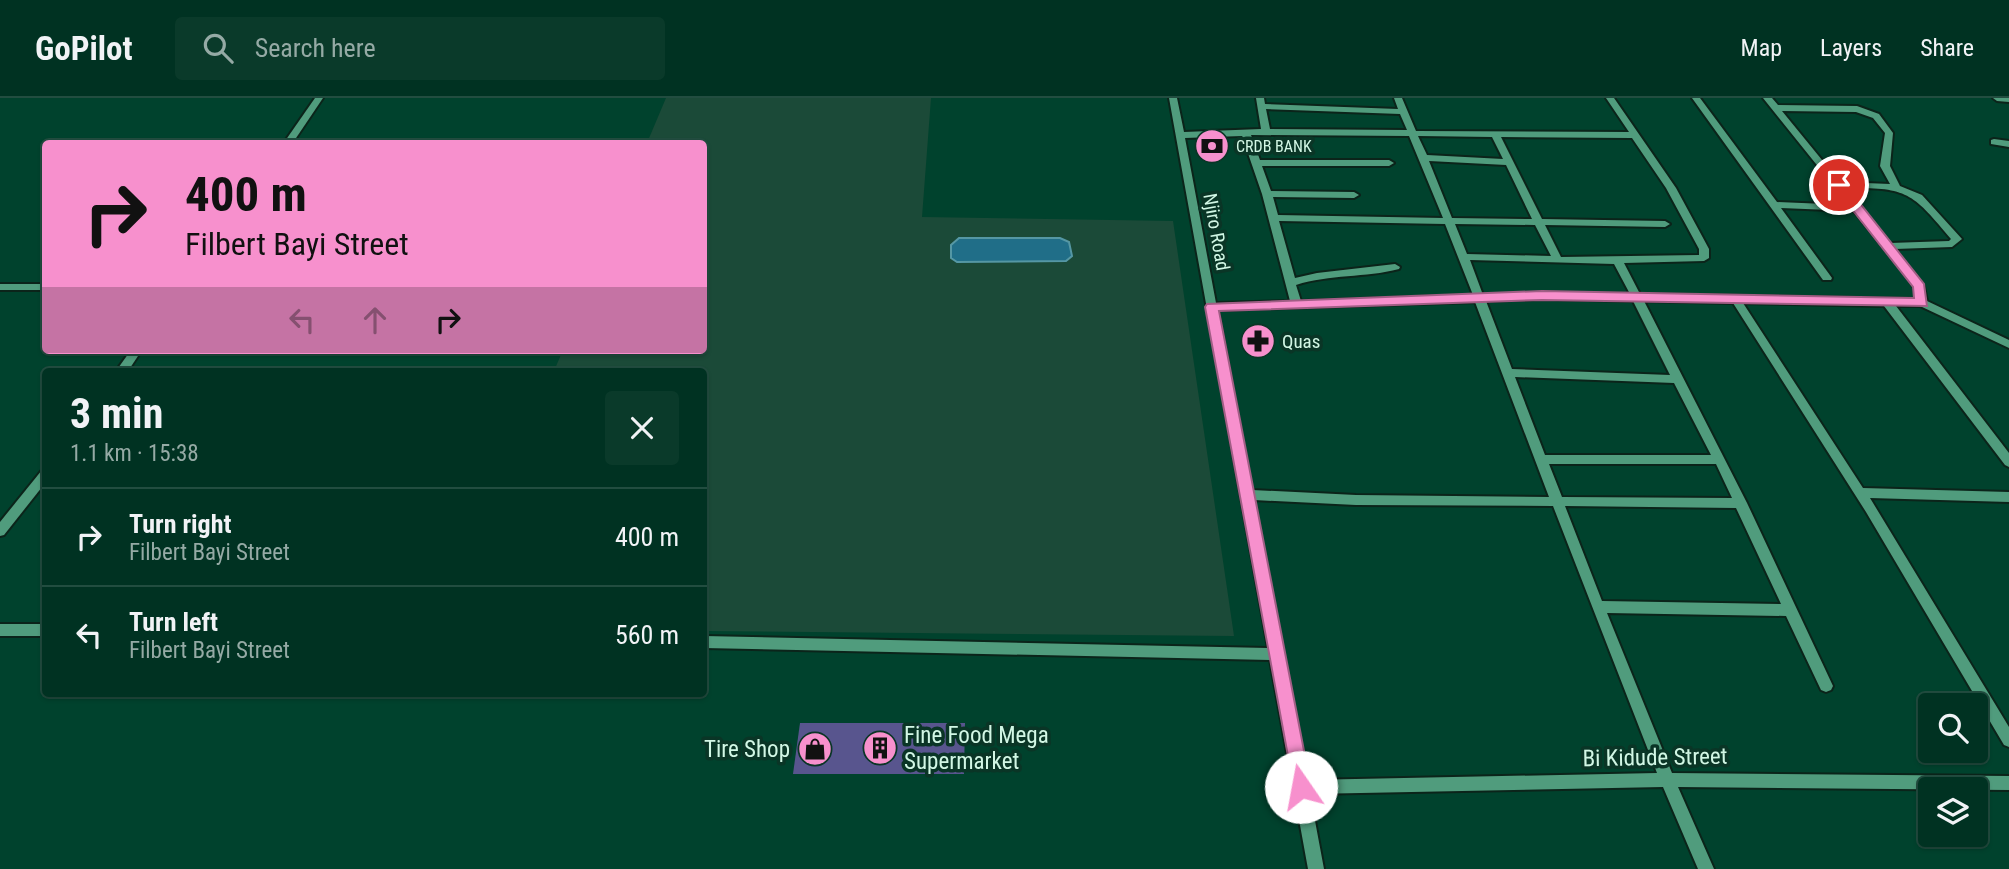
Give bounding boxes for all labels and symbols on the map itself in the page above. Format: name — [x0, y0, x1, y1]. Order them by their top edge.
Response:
bank icon: CRDB BANK — [1193, 127, 1231, 165]
place label: CRDB BANK — [1236, 137, 1312, 156]
pin — [1809, 155, 1869, 215]
street label: Njiro Road — [1198, 192, 1235, 273]
pharmacy icon: Quas — [1239, 322, 1277, 360]
place label: Quas — [1282, 330, 1320, 353]
place label: Fine Food Mega Supermarket — [904, 722, 1049, 775]
building icon: Fine Food Mega Supermarket — [861, 729, 899, 767]
shop icon: Tire Shop — [796, 730, 834, 768]
place label: Tire Shop — [704, 736, 790, 763]
street label: Bi Kidude Street — [1582, 743, 1728, 772]
position arrow — [1264, 750, 1338, 824]

